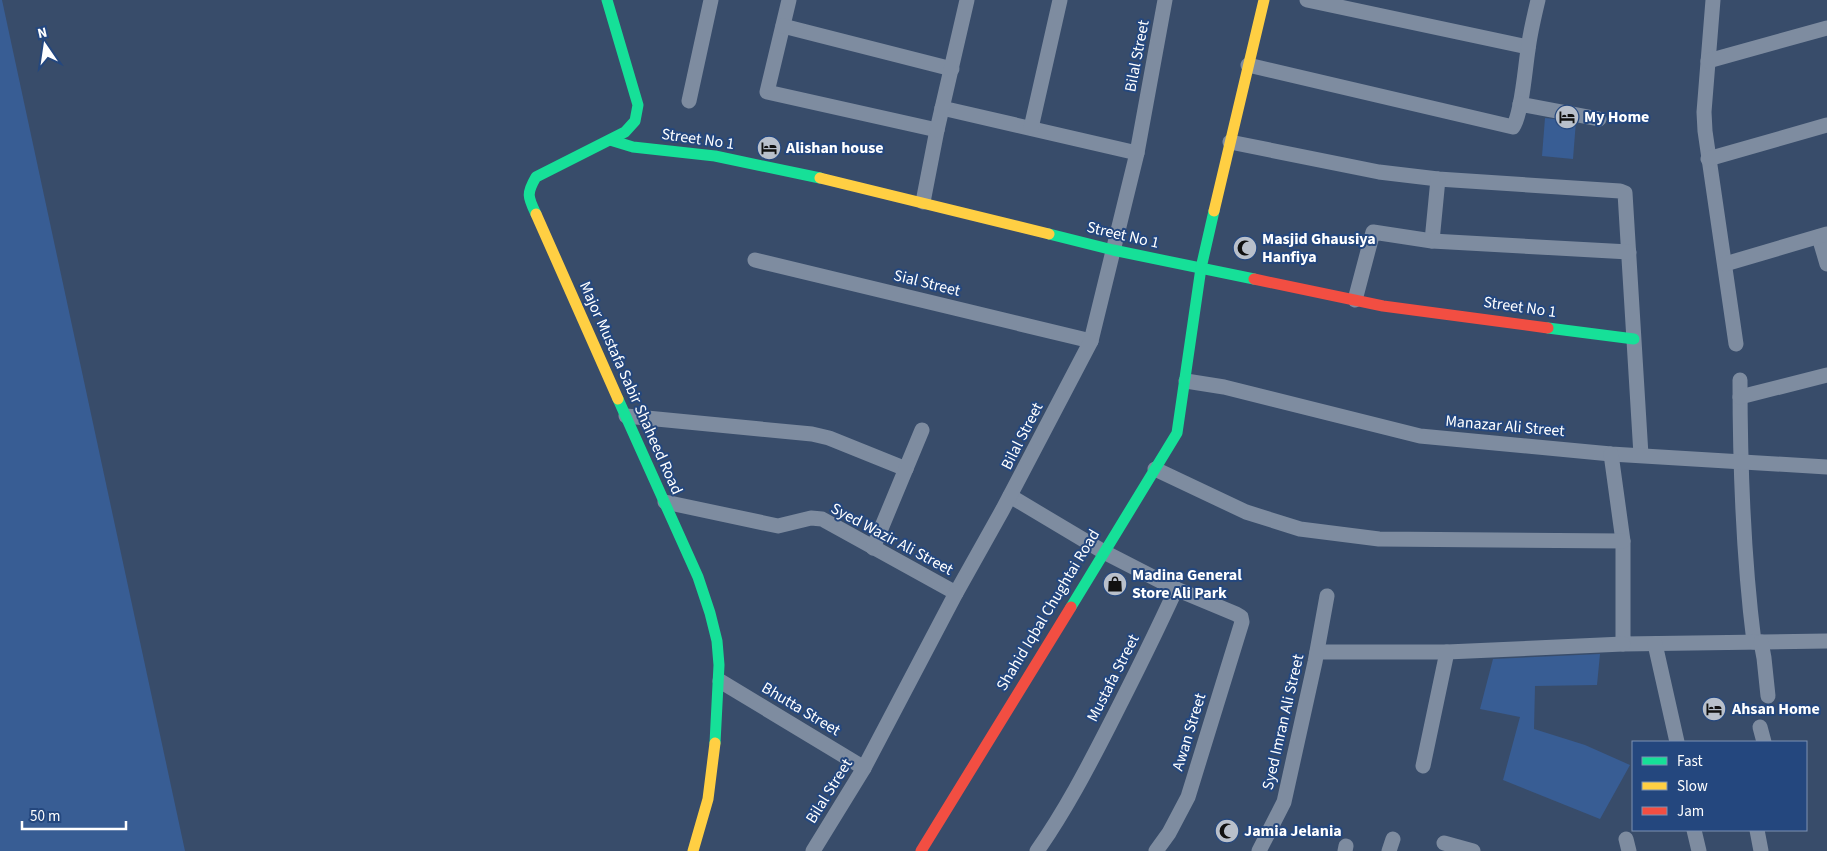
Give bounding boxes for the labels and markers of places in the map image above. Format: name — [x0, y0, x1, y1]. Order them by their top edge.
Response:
hotel icon: My Home — [1554, 104, 1580, 130]
place label: My Home — [1584, 106, 1649, 128]
hotel icon: Alishan house — [756, 135, 782, 161]
place label: Alishan house — [785, 137, 884, 159]
place label: Masjid Ghausiya Hanfiya — [1262, 228, 1376, 268]
mosque icon: Masjid Ghausiya Hanfiya — [1232, 235, 1258, 261]
place label: Madina General Store Ali Park — [1132, 564, 1242, 604]
shop icon: Madina General Store Ali Park — [1102, 571, 1128, 597]
hotel icon: Ahsan Home — [1701, 696, 1727, 722]
place label: Ahsan Home — [1731, 698, 1820, 720]
mosque icon: Jamia Jelania — [1214, 818, 1240, 844]
place label: Jamia Jelania — [1244, 820, 1342, 842]

